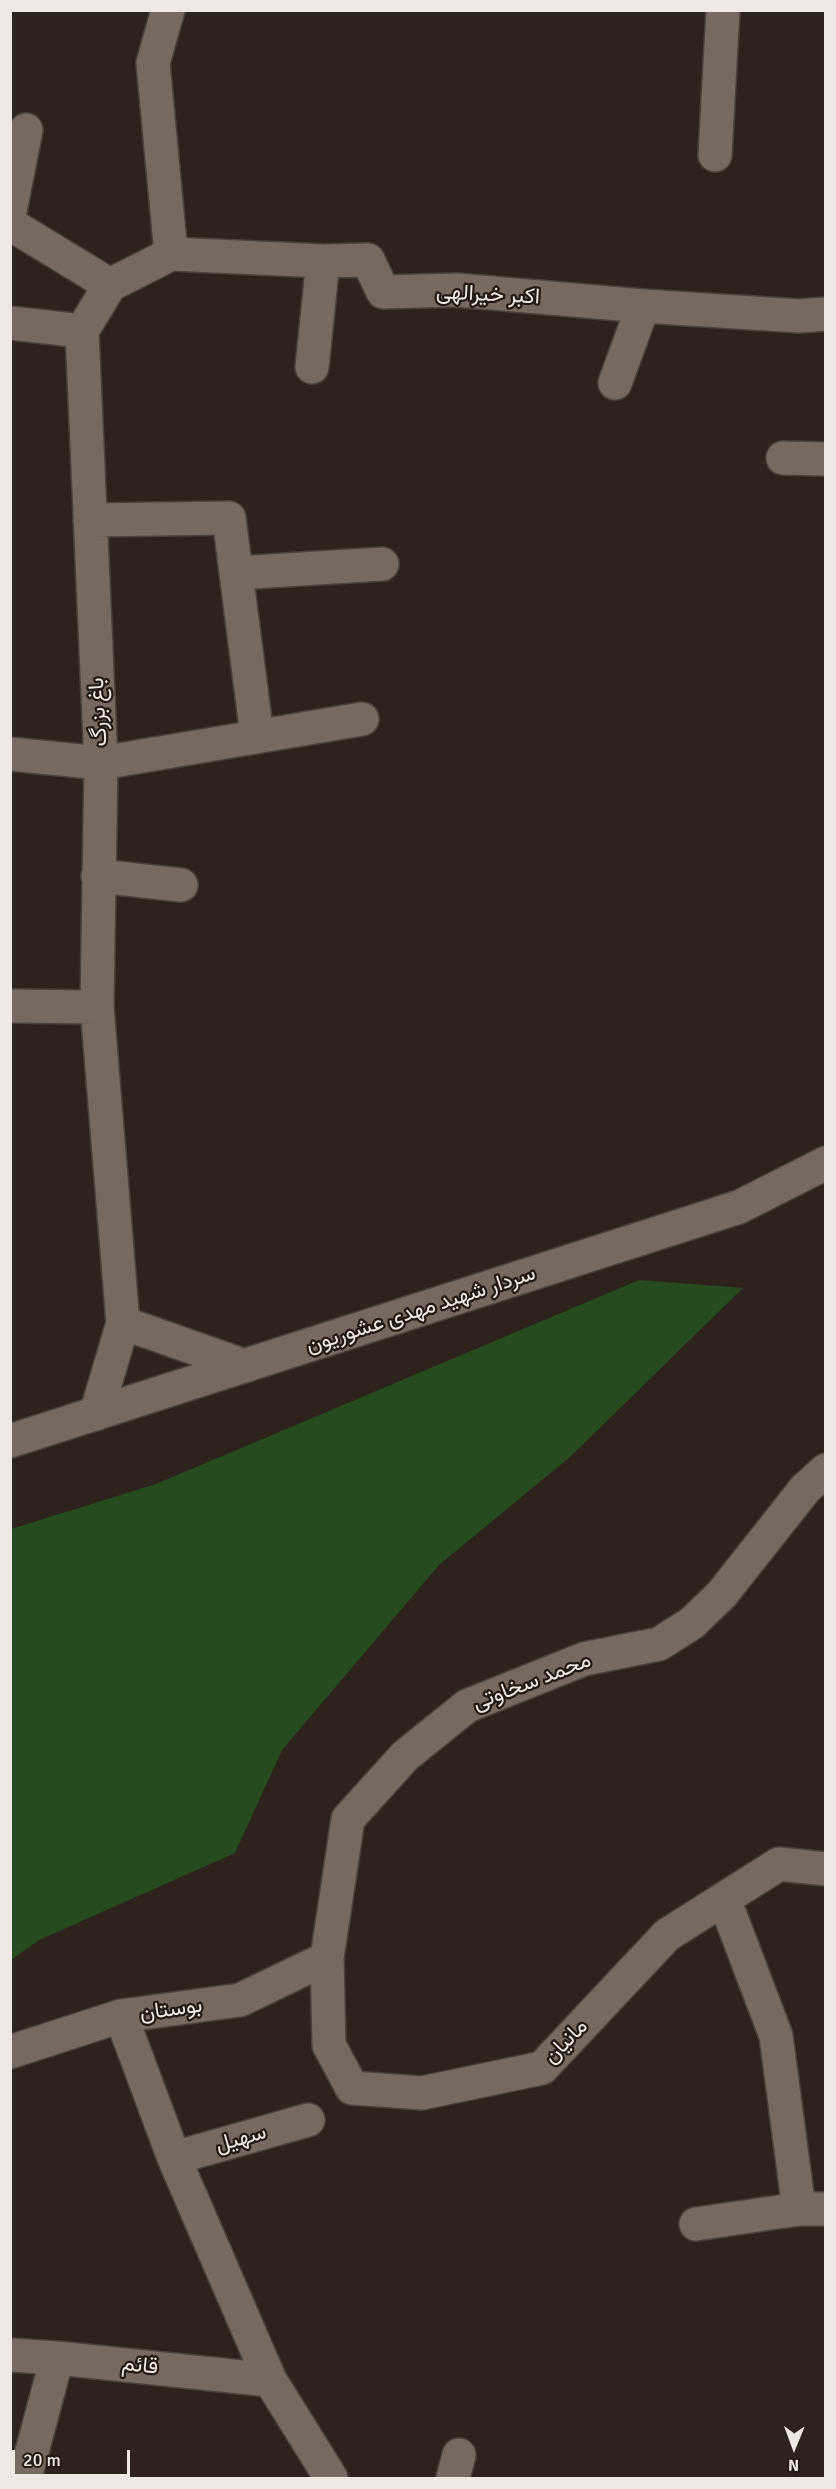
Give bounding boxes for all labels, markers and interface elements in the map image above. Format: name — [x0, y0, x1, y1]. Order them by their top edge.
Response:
street label: اکبر خیرالهی — [435, 279, 541, 311]
street label: باغ بزرگ — [84, 677, 114, 747]
street label: سردار شهید مهدی عشوریون — [303, 1260, 539, 1360]
street label: محمد سخاوتی — [469, 1647, 595, 1717]
street label: بوستان — [138, 1993, 204, 2027]
street label: مانیان — [538, 2014, 594, 2070]
street label: سهیل — [212, 2119, 270, 2159]
street label: قائم — [120, 2351, 160, 2381]
north arrow — [764, 2417, 824, 2477]
scale bar — [15, 2438, 134, 2476]
text: 20 m — [23, 2449, 61, 2471]
text: N — [788, 2455, 799, 2475]

